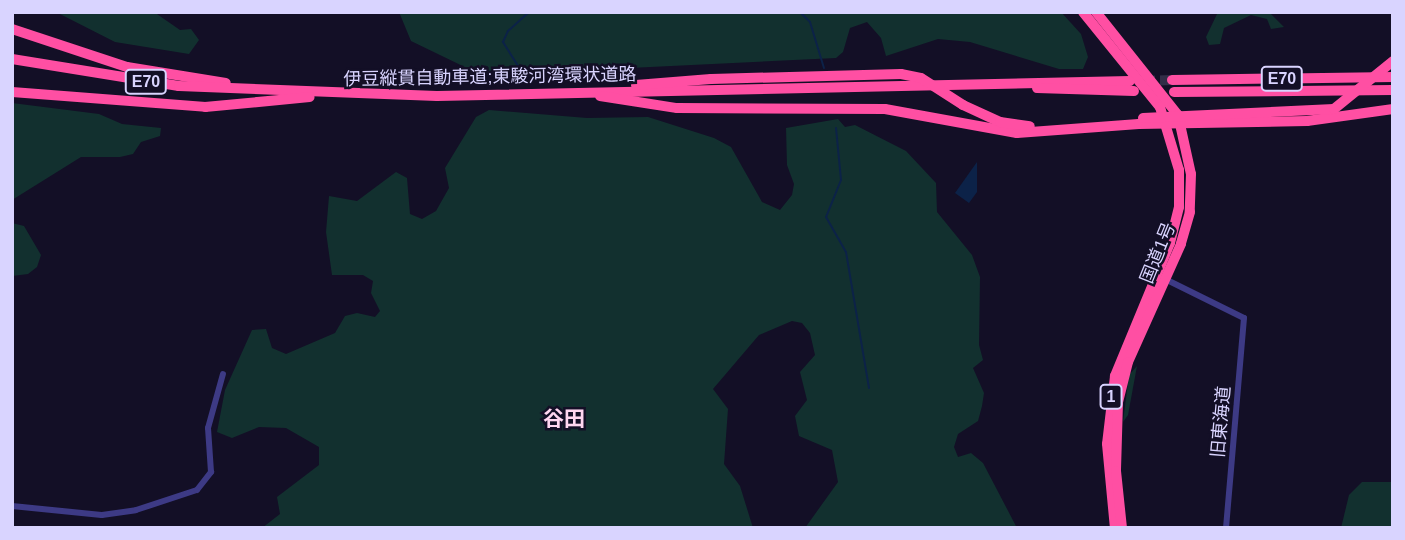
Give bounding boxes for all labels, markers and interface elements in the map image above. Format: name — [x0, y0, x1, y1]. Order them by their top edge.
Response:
street label: 伊豆縦貫自動車道;東駿河湾環状道路 — [343, 64, 637, 90]
road number: E70 — [1259, 66, 1305, 92]
road number: E70 — [123, 69, 169, 94]
street label: 国道1号 — [1136, 219, 1180, 287]
road number: 1 — [1099, 384, 1123, 410]
street label: 旧東海道 — [1207, 385, 1235, 459]
district label: 谷田 — [543, 406, 585, 432]

